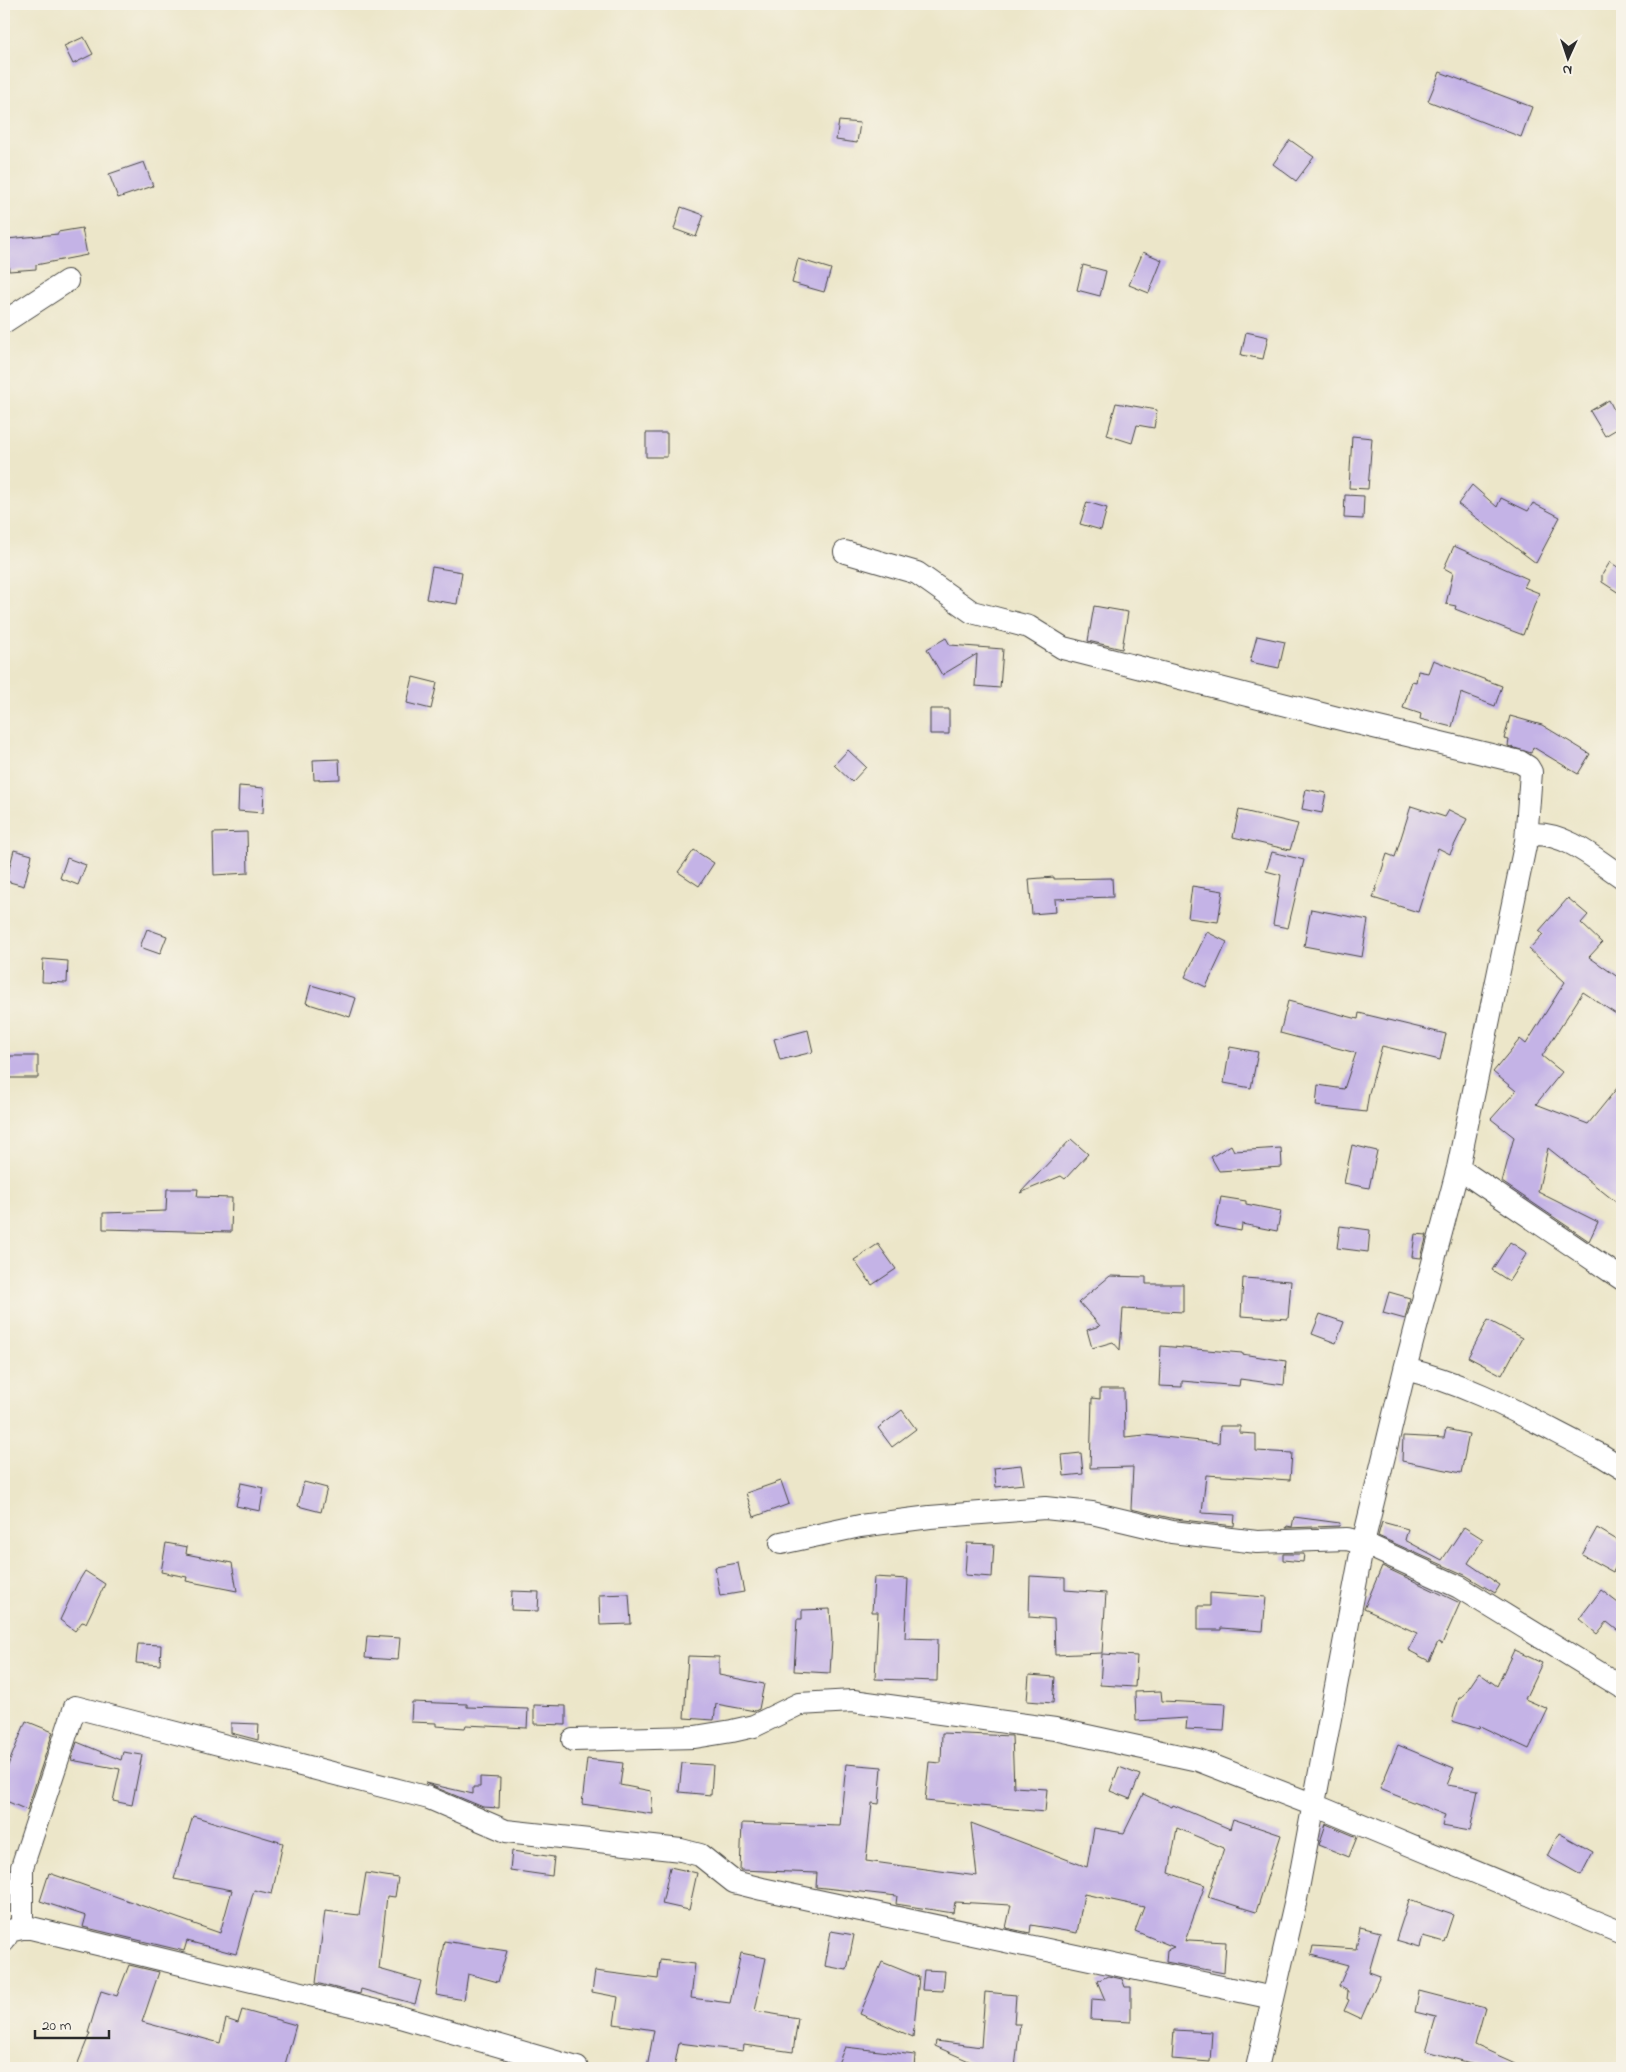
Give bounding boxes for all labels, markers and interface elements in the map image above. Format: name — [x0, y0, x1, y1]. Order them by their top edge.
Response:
north arrow — [1544, 32, 1594, 82]
text: N — [1562, 59, 1573, 80]
scale bar — [35, 2007, 109, 2039]
text: 20 m — [42, 2015, 72, 2037]

